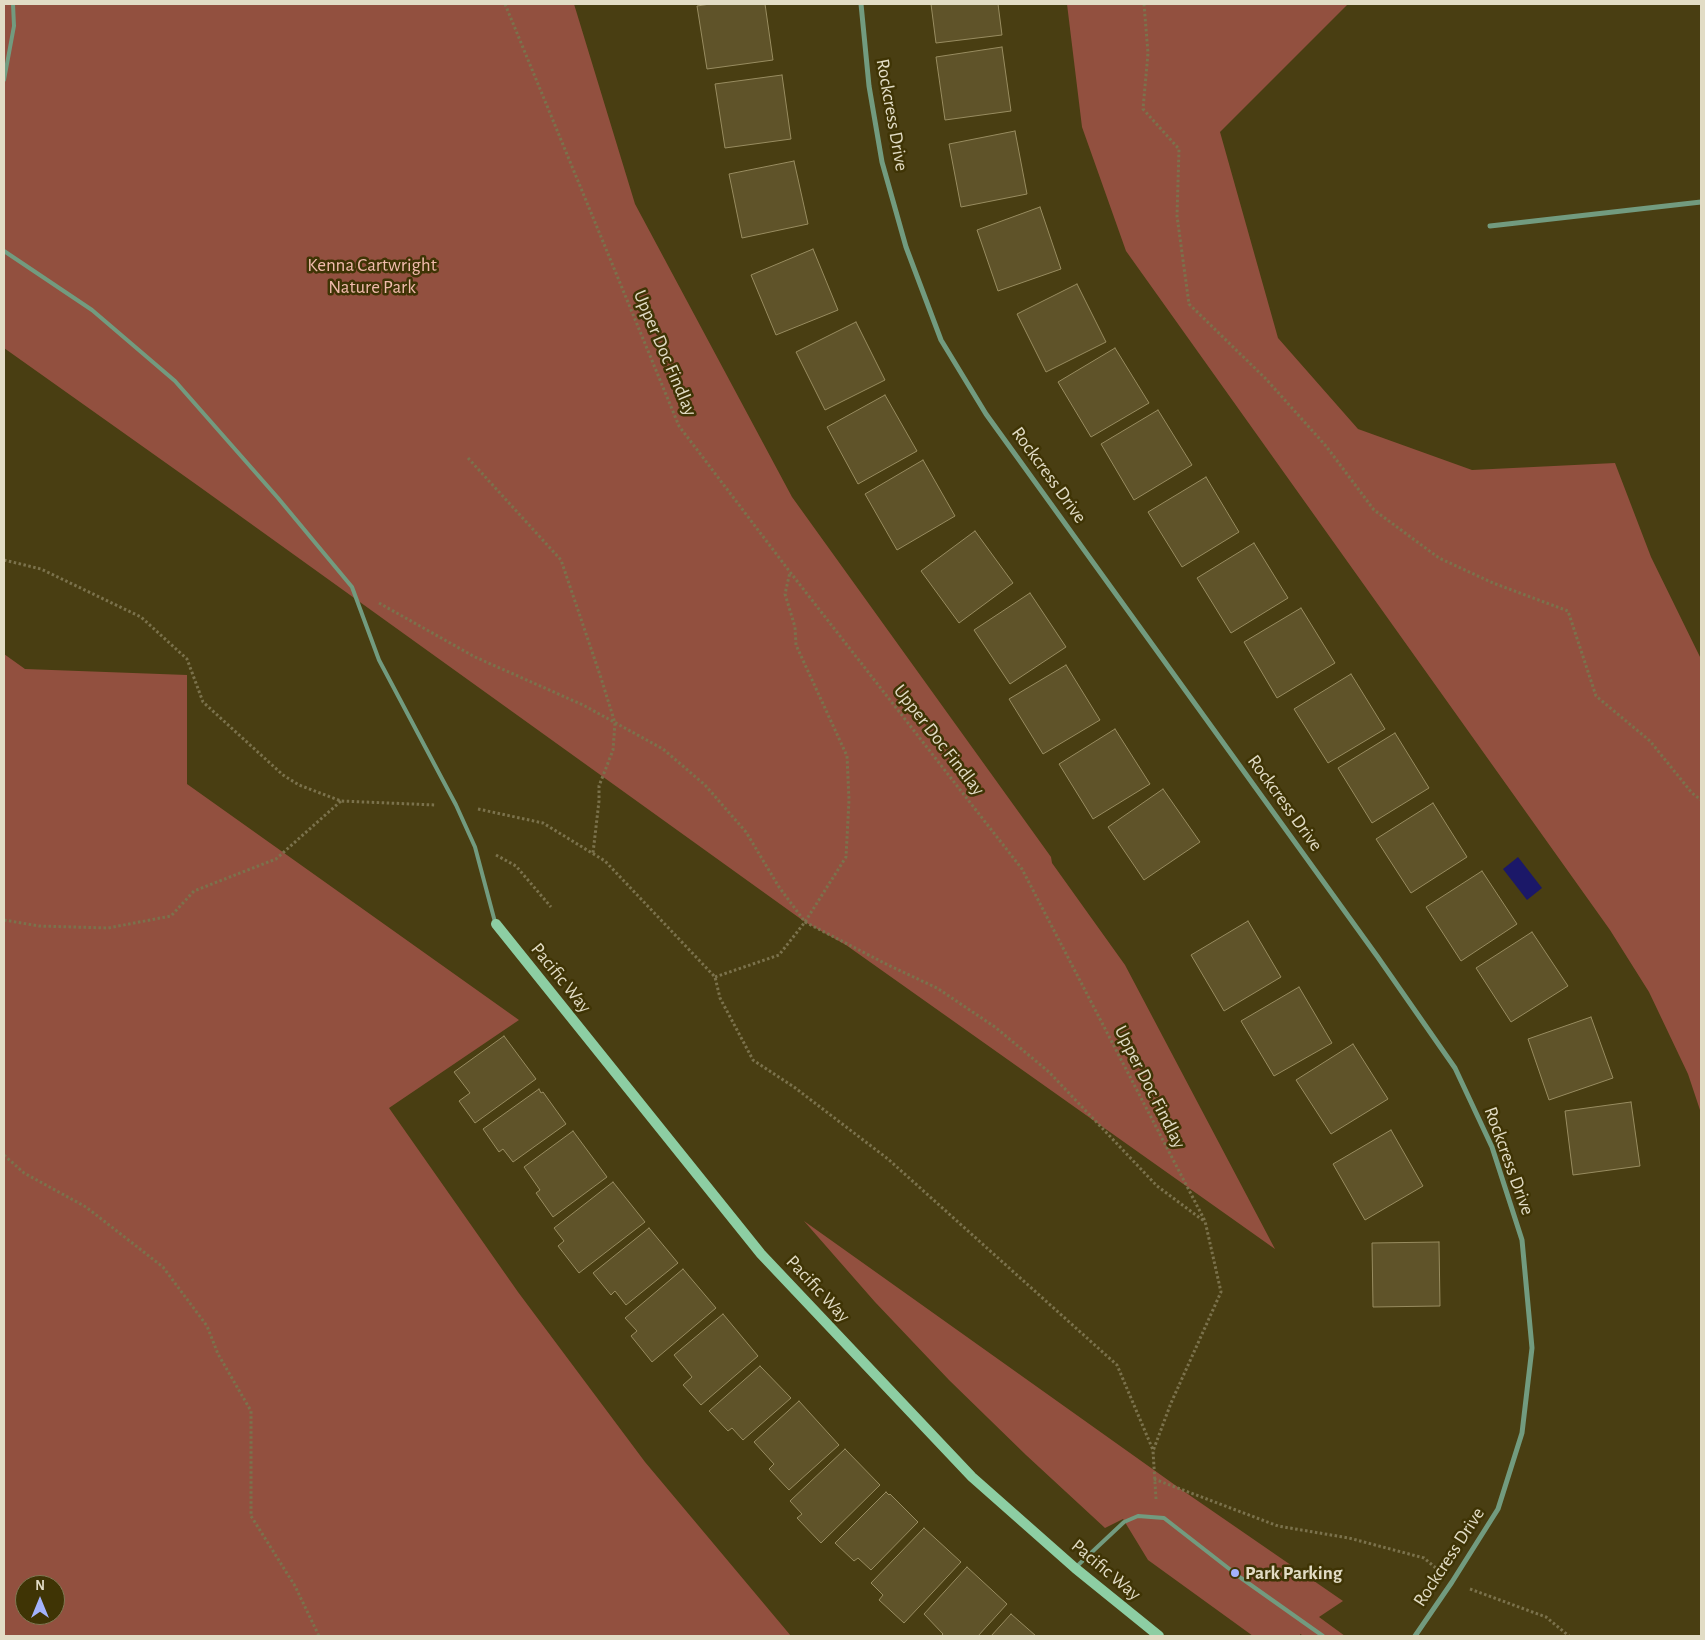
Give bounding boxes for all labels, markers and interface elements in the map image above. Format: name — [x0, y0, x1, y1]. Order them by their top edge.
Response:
street label: Rockcress Drive — [871, 57, 913, 173]
park label: Kenna Cartwright Nature Park — [307, 254, 437, 298]
street label: Upper Doc Findlay — [628, 287, 702, 419]
street label: Rockcress Drive — [1006, 422, 1092, 528]
street label: Upper Doc Findlay — [889, 680, 989, 800]
street label: Rockcress Drive — [1242, 750, 1328, 856]
street label: Pacific Way — [526, 938, 596, 1018]
street label: Upper Doc Findlay — [1109, 1022, 1191, 1152]
street label: Rockcress Drive — [1479, 1104, 1539, 1218]
street label: Pacific Way — [781, 1251, 855, 1327]
street label: Rockcress Drive — [1409, 1503, 1489, 1611]
street label: Pacific Way — [1067, 1534, 1145, 1606]
place label: Park Parking — [1245, 1562, 1342, 1584]
marker: Park Parking — [1229, 1567, 1241, 1579]
north arrow — [15, 1575, 65, 1625]
text: N — [35, 1579, 45, 1593]

